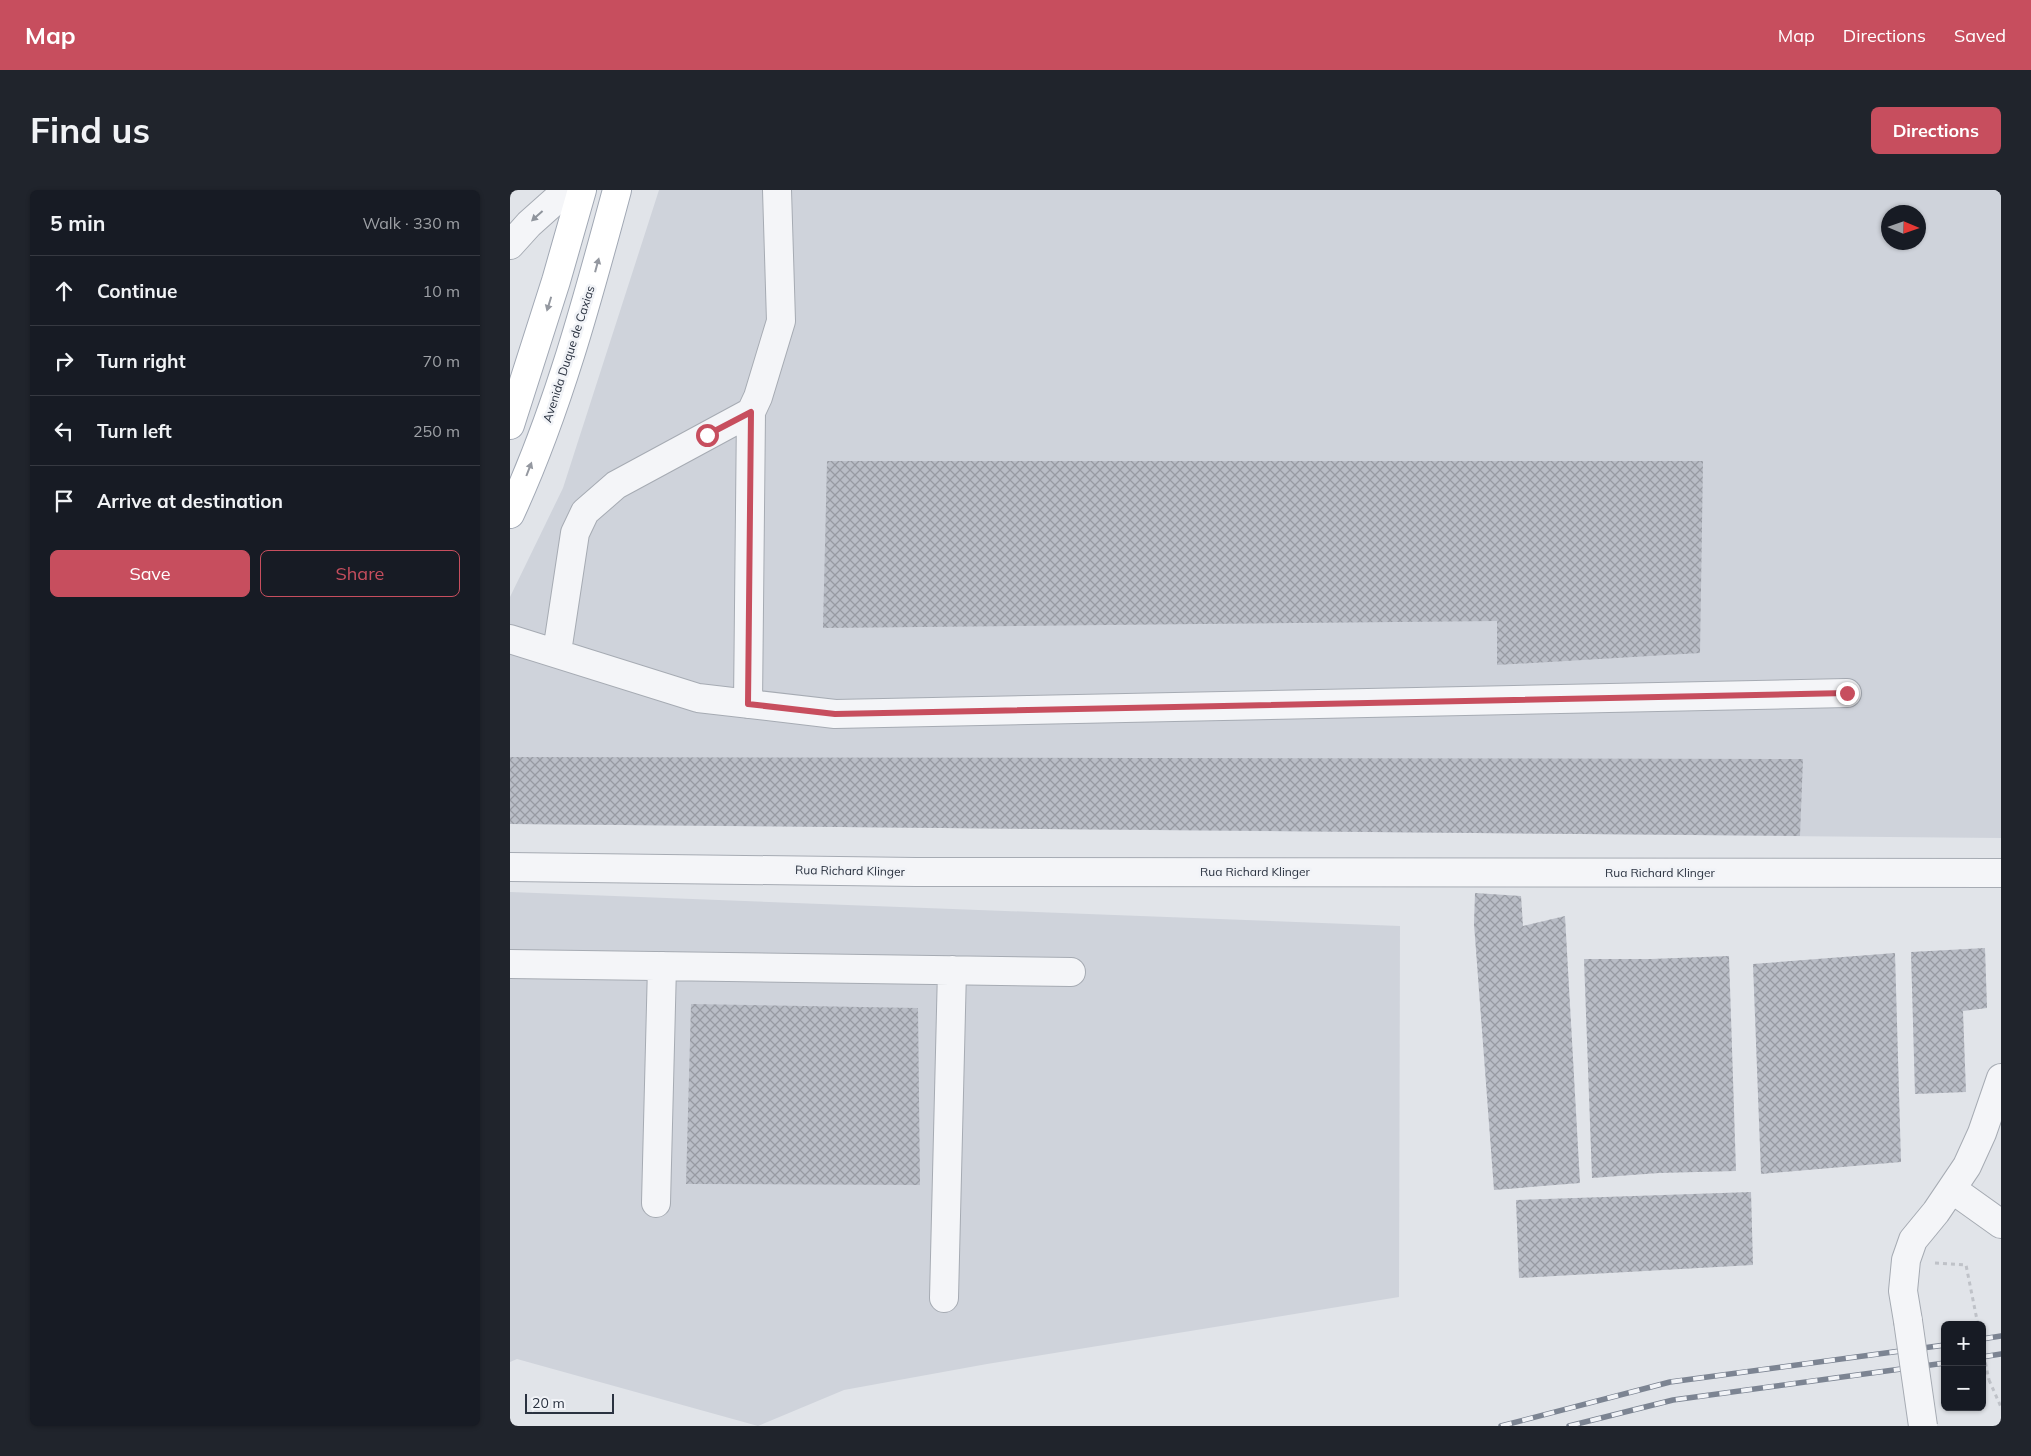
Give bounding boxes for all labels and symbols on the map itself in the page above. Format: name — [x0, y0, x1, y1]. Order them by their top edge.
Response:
north arrow — [1881, 205, 1926, 250]
one-way arrow — [531, 211, 544, 222]
one-way arrow — [593, 258, 601, 273]
street label: Avenida Duque de Caxias — [539, 284, 598, 424]
one-way arrow — [545, 297, 553, 312]
route start — [696, 424, 719, 447]
one-way arrow — [526, 462, 533, 477]
route end — [1836, 682, 1859, 705]
street label: Rua Richard Klinger — [795, 862, 906, 879]
street label: Rua Richard Klinger — [1200, 864, 1311, 879]
street label: Rua Richard Klinger — [1605, 865, 1716, 880]
scale bar — [525, 1391, 614, 1414]

